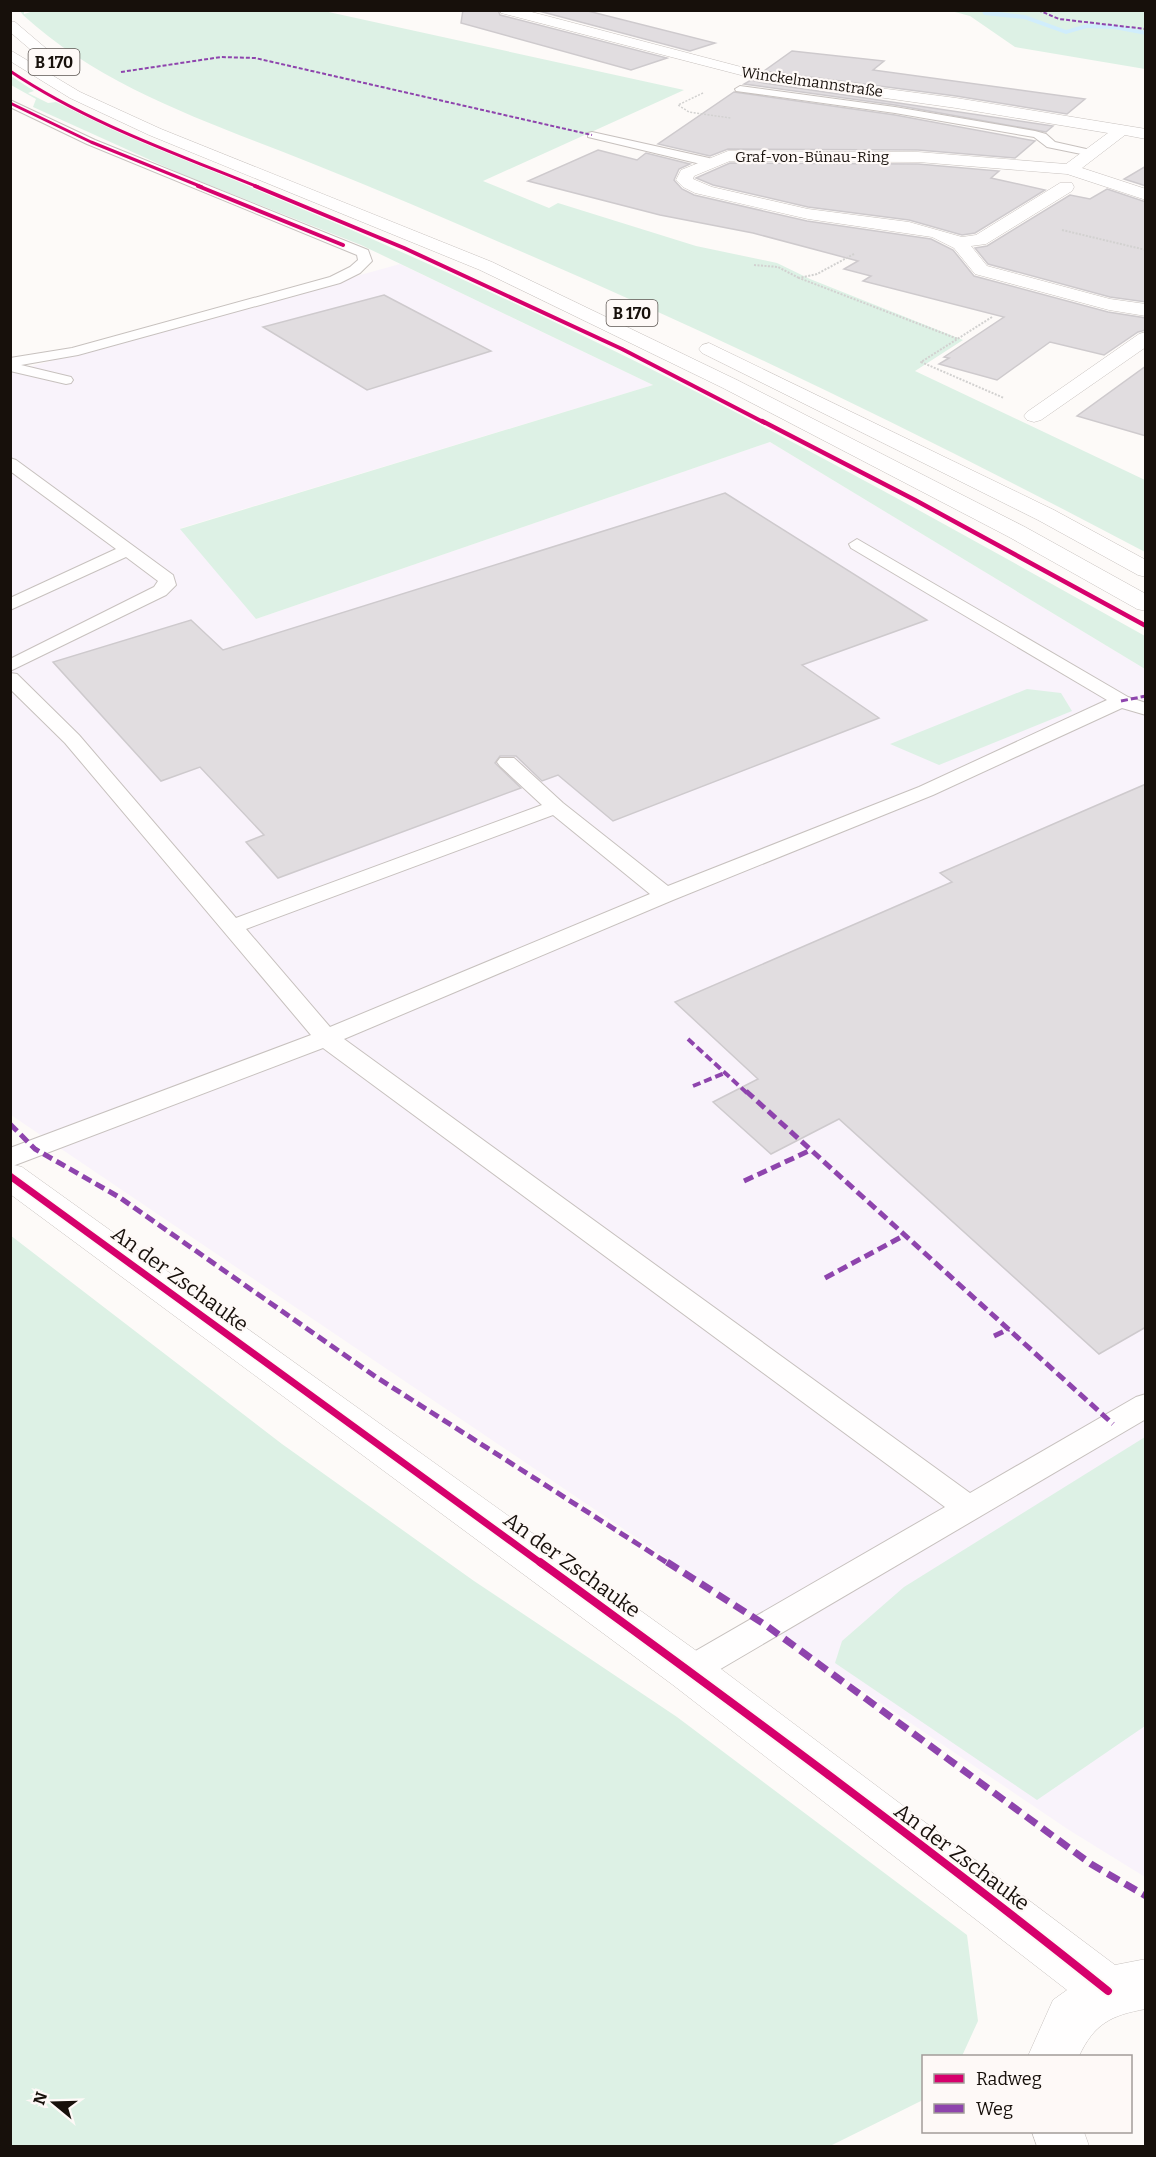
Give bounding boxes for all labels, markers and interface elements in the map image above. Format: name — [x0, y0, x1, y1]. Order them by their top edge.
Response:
road number: B 170 — [28, 49, 80, 75]
street label: Winckelmannstraße — [740, 63, 884, 101]
street label: Graf-von-Bünau-Ring — [735, 148, 889, 166]
road number: B 170 — [606, 300, 658, 326]
street label: An der Zschauke — [107, 1221, 253, 1337]
street label: An der Zschauke — [499, 1507, 645, 1623]
street label: An der Zschauke — [889, 1798, 1035, 1916]
legend — [922, 2055, 1132, 2133]
text: Radweg — [976, 2068, 1042, 2090]
north arrow — [24, 2073, 84, 2133]
text: N — [29, 2089, 51, 2107]
text: Weg — [976, 2098, 1013, 2120]

